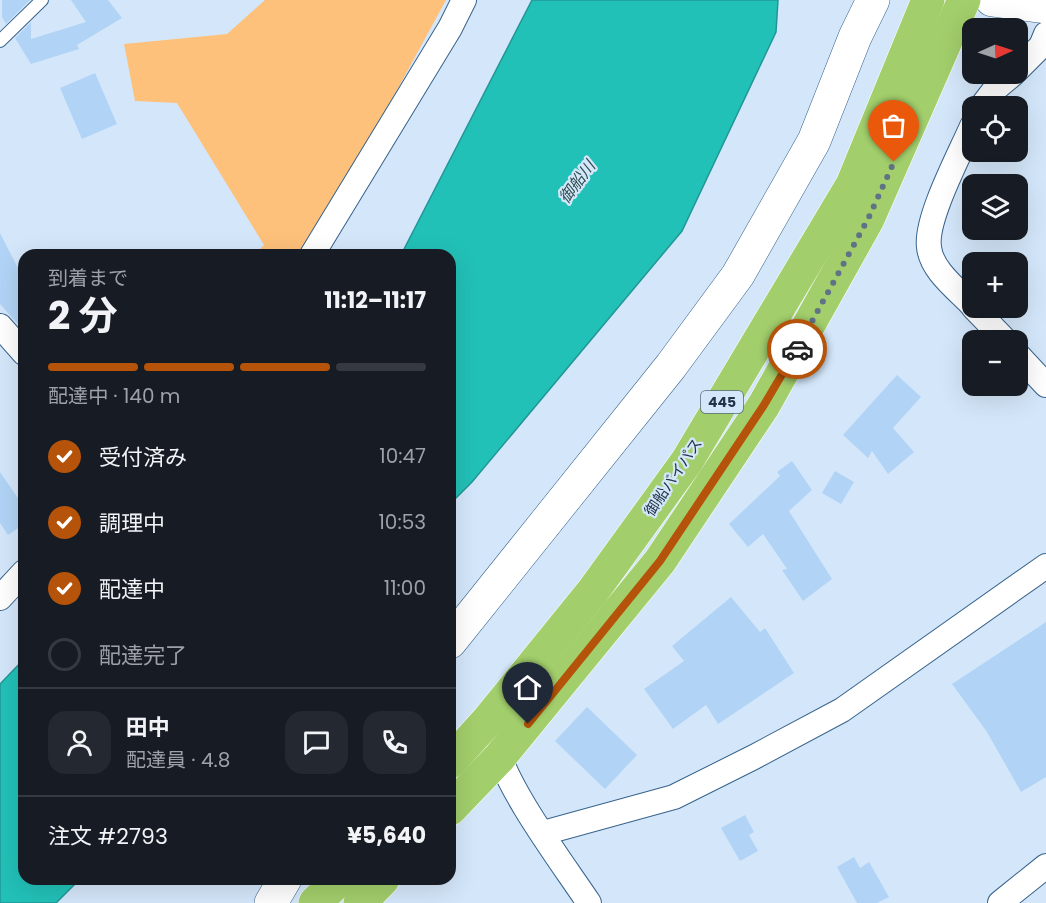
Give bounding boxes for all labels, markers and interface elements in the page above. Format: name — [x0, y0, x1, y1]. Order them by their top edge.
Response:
north arrow — [962, 18, 1028, 84]
map controls — [962, 18, 1028, 396]
button: locate — [962, 96, 1028, 162]
pin — [868, 100, 919, 162]
icon: bag — [877, 109, 910, 142]
water label: 御船川 — [553, 154, 602, 208]
button: layers — [962, 174, 1028, 240]
button: + — [962, 252, 1028, 318]
text: 到着まで — [48, 264, 128, 292]
text: 11:12–11:17 — [324, 285, 426, 316]
text: 2 分 — [48, 288, 118, 343]
courier — [767, 319, 827, 379]
button: − — [962, 330, 1028, 396]
icon: car — [781, 333, 814, 366]
text: 配達中 · 140 m — [48, 382, 180, 410]
road number: 445 — [701, 391, 743, 413]
street label: 御船バイパス — [639, 434, 707, 520]
icon: check — [48, 440, 81, 473]
text: 受付済み — [99, 442, 187, 473]
text: 10:47 — [379, 442, 426, 470]
icon: check — [48, 506, 81, 539]
text: 調理中 — [99, 508, 165, 539]
text: 10:53 — [378, 508, 426, 536]
icon: check — [48, 572, 81, 605]
text: 配達中 — [99, 574, 165, 605]
text: 11:00 — [384, 574, 426, 602]
text: 配達完了 — [99, 640, 187, 671]
pin — [502, 662, 553, 724]
icon: home — [511, 671, 544, 704]
button: person — [48, 711, 111, 774]
button: chat — [285, 711, 348, 774]
button: phone — [363, 711, 426, 774]
text: 田中 — [126, 712, 170, 743]
text: 配達員 · 4.8 — [126, 746, 230, 774]
text: ¥5,640 — [347, 820, 426, 851]
text: 注文 #2793 — [48, 821, 168, 852]

